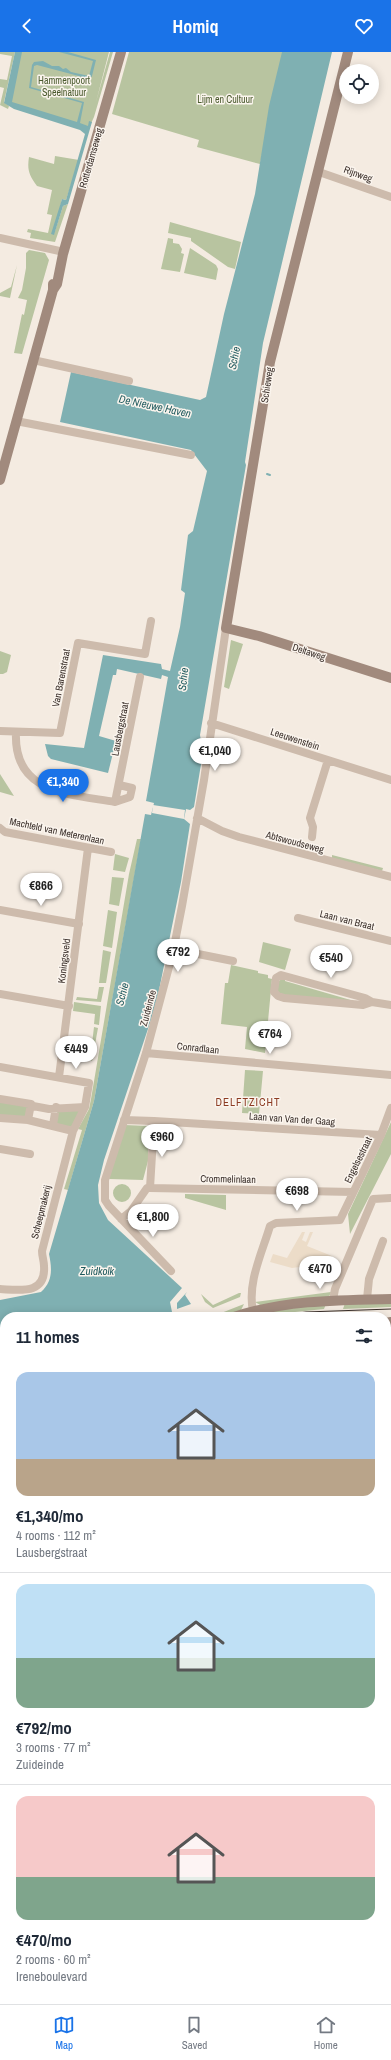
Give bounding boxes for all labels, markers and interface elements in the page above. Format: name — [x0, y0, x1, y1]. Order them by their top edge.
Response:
text: Homiq — [173, 14, 218, 39]
icon: back — [16, 15, 38, 37]
icon: heart — [353, 15, 375, 37]
map controls — [339, 64, 379, 104]
button: locate — [339, 64, 379, 104]
park label: Hammenpoort Speelnatuur — [38, 74, 91, 99]
park label: Lijm en Cultuur — [197, 93, 253, 106]
street label: Rotterdamseweg — [76, 126, 106, 190]
street label: Rijnweg — [342, 163, 375, 185]
water label: Schie — [225, 345, 243, 371]
street label: Schieweg — [258, 366, 276, 404]
water label: De Nieuwe Haven — [118, 392, 192, 420]
street label: Deltaweg — [291, 641, 328, 664]
street label: Van Barenstraat — [49, 647, 73, 708]
water label: Schie — [175, 667, 191, 691]
street label: Lausbergstraat — [108, 700, 132, 757]
street label: Leeuwenstein — [269, 725, 321, 753]
pin: €1,040 — [182, 738, 248, 772]
text: €1,040 — [199, 742, 231, 759]
pin: €1,340 — [30, 769, 96, 803]
text: €1,340 — [47, 773, 79, 790]
street label: Machteld van Meterenlaan — [8, 815, 106, 847]
street label: Abtswoudseweg — [264, 828, 326, 856]
pin: €866 — [17, 873, 65, 907]
text: €866 — [29, 877, 53, 894]
street label: Laan van Braat — [318, 907, 376, 933]
street label: Koningsveld — [55, 938, 73, 984]
pin: €792 — [154, 939, 202, 973]
text: €792 — [166, 943, 190, 960]
pin: €540 — [307, 945, 355, 979]
text: €540 — [319, 949, 343, 966]
water label: Schie — [112, 981, 132, 1007]
street label: Zuideinde — [137, 988, 159, 1028]
pin: €764 — [246, 1021, 294, 1055]
text: €764 — [258, 1025, 282, 1042]
pin: €449 — [52, 1036, 100, 1070]
street label: Conradlaan — [176, 1039, 220, 1057]
text: €449 — [64, 1040, 88, 1057]
district label: DELFTZICHT — [215, 1095, 281, 1109]
street label: Laan van Van der Gaag — [248, 1109, 336, 1129]
pin: €960 — [138, 1124, 186, 1158]
text: €960 — [150, 1128, 174, 1145]
street label: Engelsestraat — [341, 1134, 375, 1185]
street label: Crommelinlaan — [200, 1172, 256, 1186]
pin: €698 — [273, 1178, 321, 1212]
text: €698 — [285, 1182, 309, 1199]
street label: Scheepmakerij — [28, 1184, 54, 1240]
pin: €1,800 — [120, 1204, 186, 1238]
text: €1,800 — [137, 1208, 169, 1225]
pin: €470 — [296, 1256, 344, 1290]
text: €470 — [308, 1260, 332, 1277]
water label: Zuidkolk — [79, 1264, 115, 1278]
text: 11 homes — [16, 1325, 80, 1348]
icon: filters — [353, 1325, 375, 1347]
icon: home — [160, 1398, 232, 1470]
text: €1,340/mo — [16, 1504, 83, 1527]
text: 4 rooms · 112 m² — [16, 1527, 96, 1544]
text: Lausbergstraat — [16, 1544, 87, 1561]
icon: home — [160, 1610, 232, 1682]
text: €792/mo — [16, 1716, 72, 1739]
text: 3 rooms · 77 m² — [16, 1739, 91, 1756]
text: Zuideinde — [16, 1756, 64, 1773]
icon: home — [160, 1822, 232, 1894]
text: €470/mo — [16, 1928, 72, 1951]
text: 2 rooms · 60 m² — [16, 1951, 91, 1968]
text: Ireneboulevard — [16, 1968, 87, 1985]
tab: Map — [53, 2014, 75, 2052]
tab: Saved — [182, 2014, 207, 2052]
tab: Home — [314, 2014, 338, 2052]

